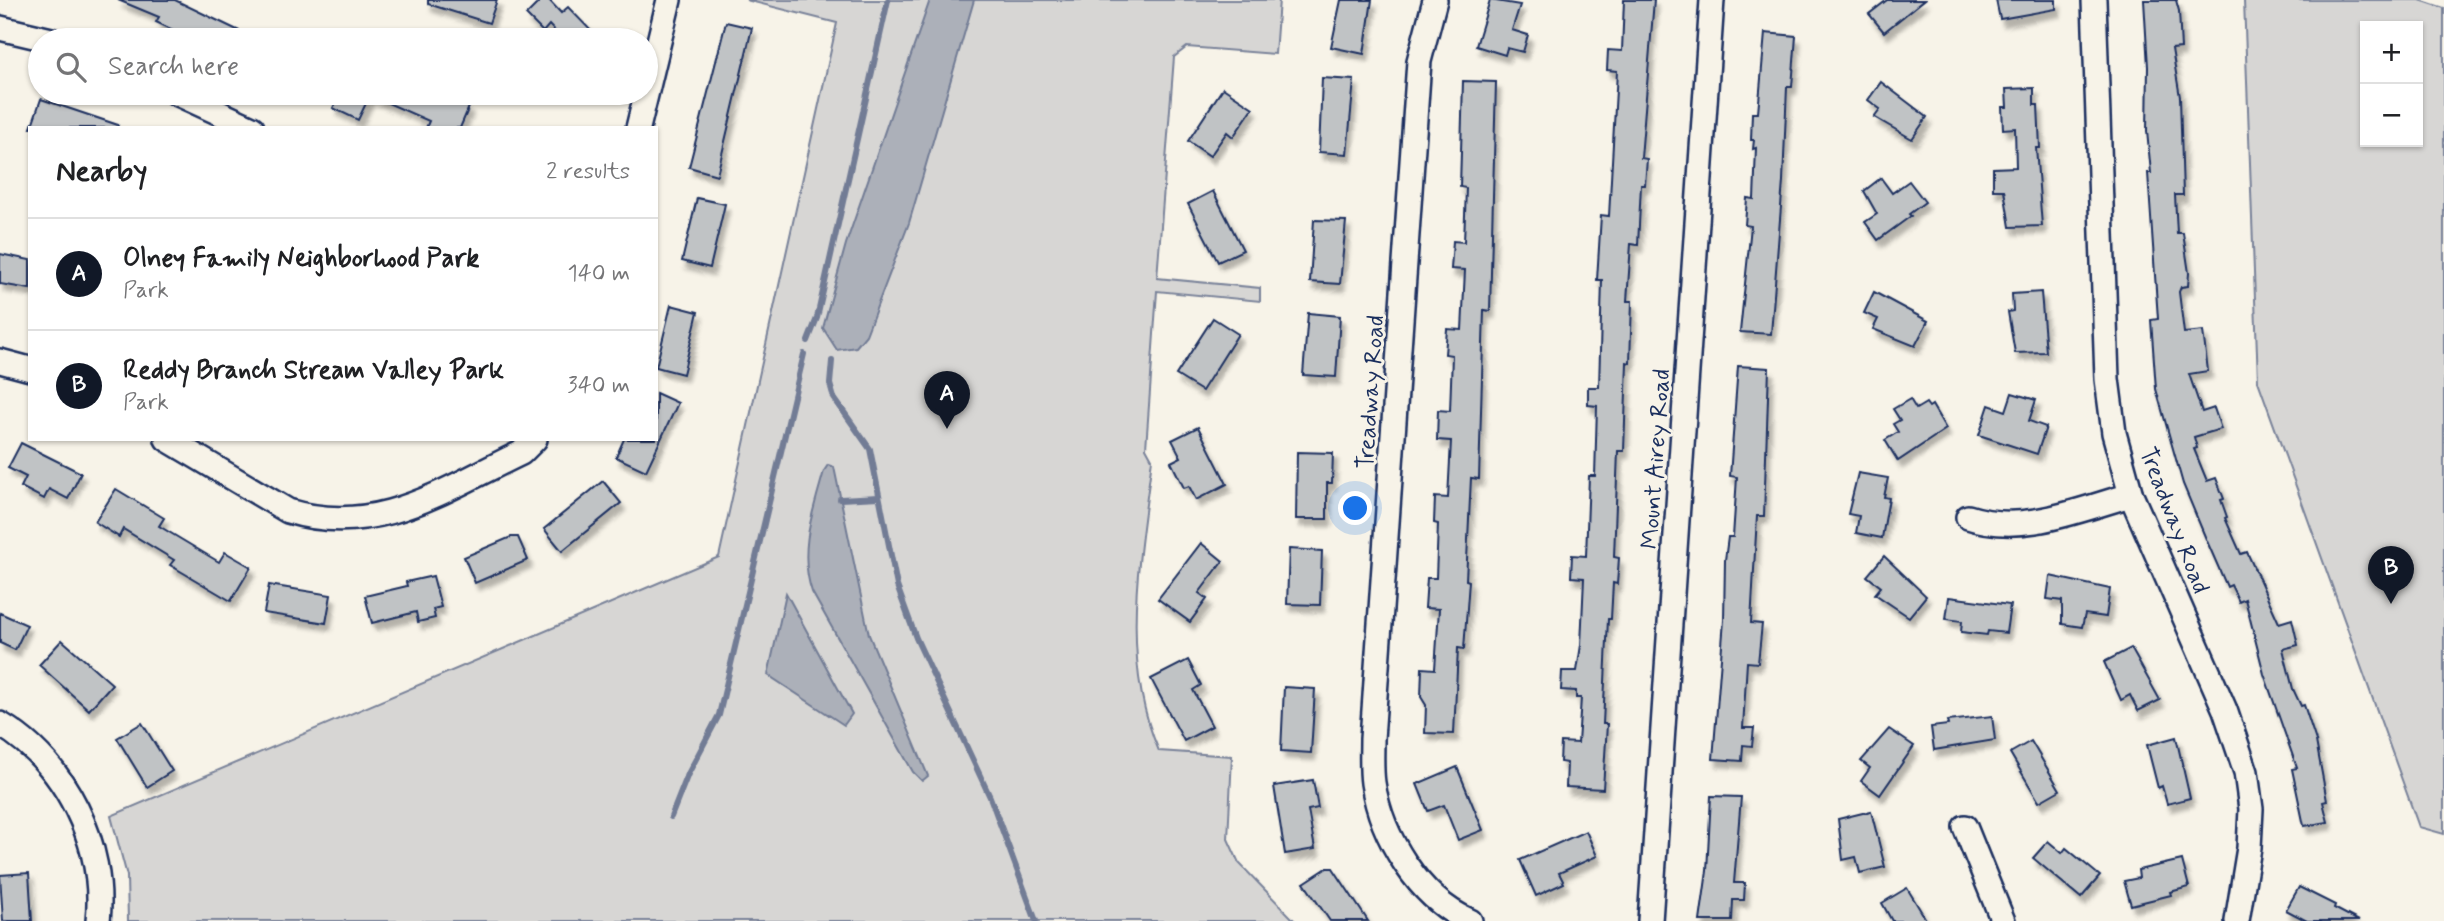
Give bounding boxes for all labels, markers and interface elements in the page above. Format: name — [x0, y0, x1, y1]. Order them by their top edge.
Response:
map controls — [2360, 21, 2423, 147]
button: + — [2360, 21, 2423, 84]
search box — [28, 28, 658, 105]
icon: search — [52, 48, 90, 86]
text: Search here — [108, 50, 239, 84]
button: − — [2360, 84, 2423, 147]
text: Nearby — [56, 152, 147, 191]
text: 2 results — [546, 157, 630, 187]
text: Olney Family Neighborhood Park — [123, 242, 479, 276]
text: A — [71, 259, 87, 289]
text: 140 m — [567, 259, 630, 289]
text: Park — [123, 276, 169, 306]
street label: Treadway Road — [1351, 314, 1392, 470]
text: Reddy Branch Stream Valley Park — [123, 354, 504, 388]
street label: Mount Airey Road — [1635, 368, 1678, 550]
text: B — [72, 371, 86, 401]
text: 340 m — [567, 371, 630, 401]
pin: A — [924, 371, 970, 429]
text: Park — [123, 388, 169, 418]
street label: Treadway Road — [2131, 443, 2216, 598]
your location — [1338, 491, 1372, 525]
pin: B — [2368, 546, 2414, 604]

